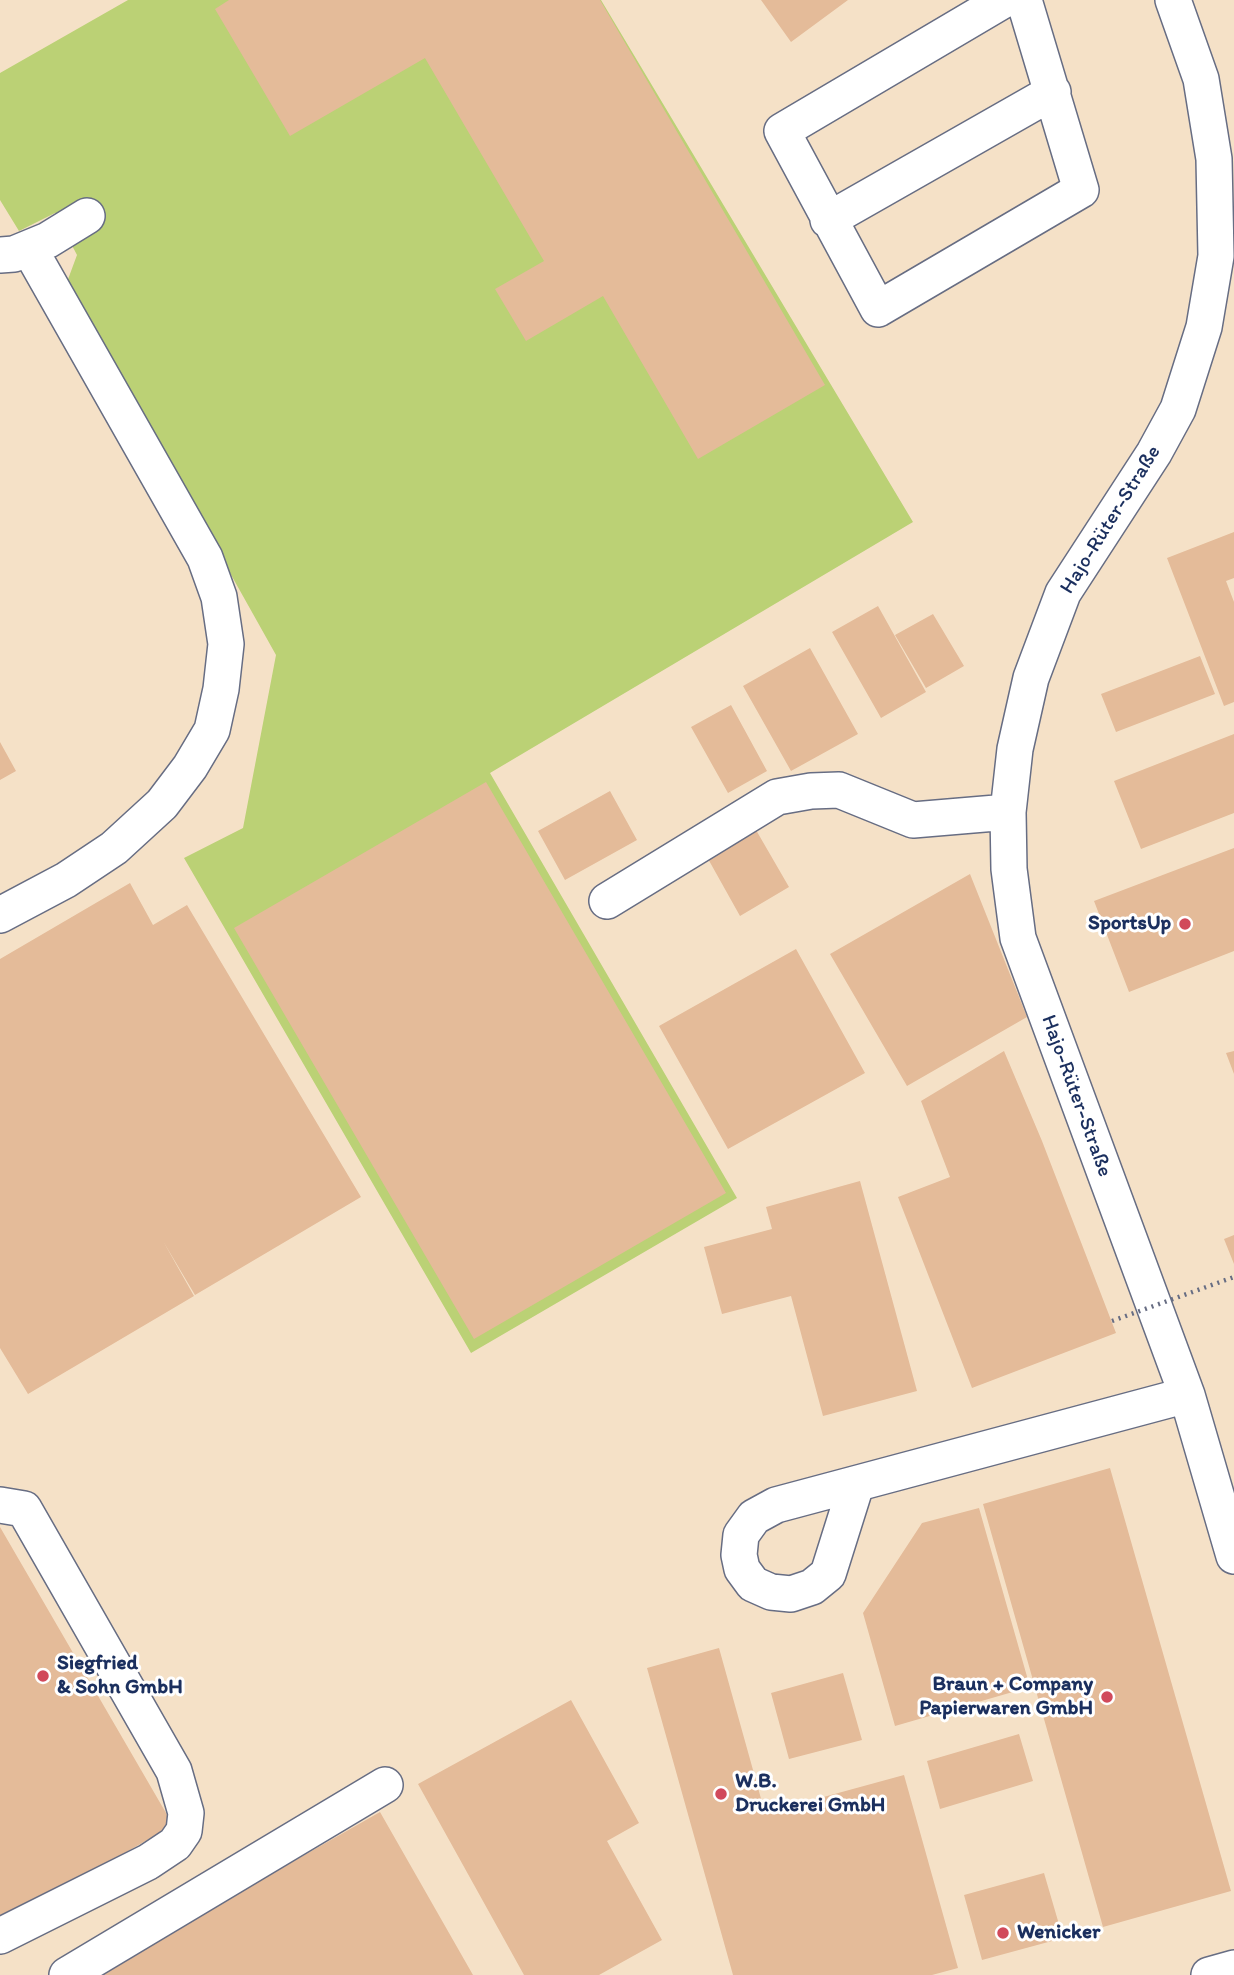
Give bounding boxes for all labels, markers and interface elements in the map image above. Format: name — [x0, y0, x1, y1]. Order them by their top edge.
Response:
street label: Hajo-Rüter-Straße — [1055, 441, 1167, 599]
place label: SportsUp — [1088, 911, 1171, 937]
marker: SportsUp — [1177, 916, 1193, 932]
street label: Hajo-Rüter-Straße — [1035, 1012, 1117, 1180]
place label: Siegfried & Sohn GmbH — [57, 1651, 183, 1701]
marker: Siegfried & Sohn GmbH — [35, 1668, 51, 1684]
place label: Braun + Company Papierwaren GmbH — [919, 1672, 1093, 1722]
marker: Braun + Company Papierwaren GmbH — [1099, 1689, 1115, 1705]
place label: W.B. Druckerei GmbH — [735, 1769, 885, 1819]
marker: W.B. Druckerei GmbH — [713, 1786, 729, 1802]
place label: Wenicker — [1017, 1920, 1100, 1946]
marker: Wenicker — [995, 1925, 1011, 1941]

